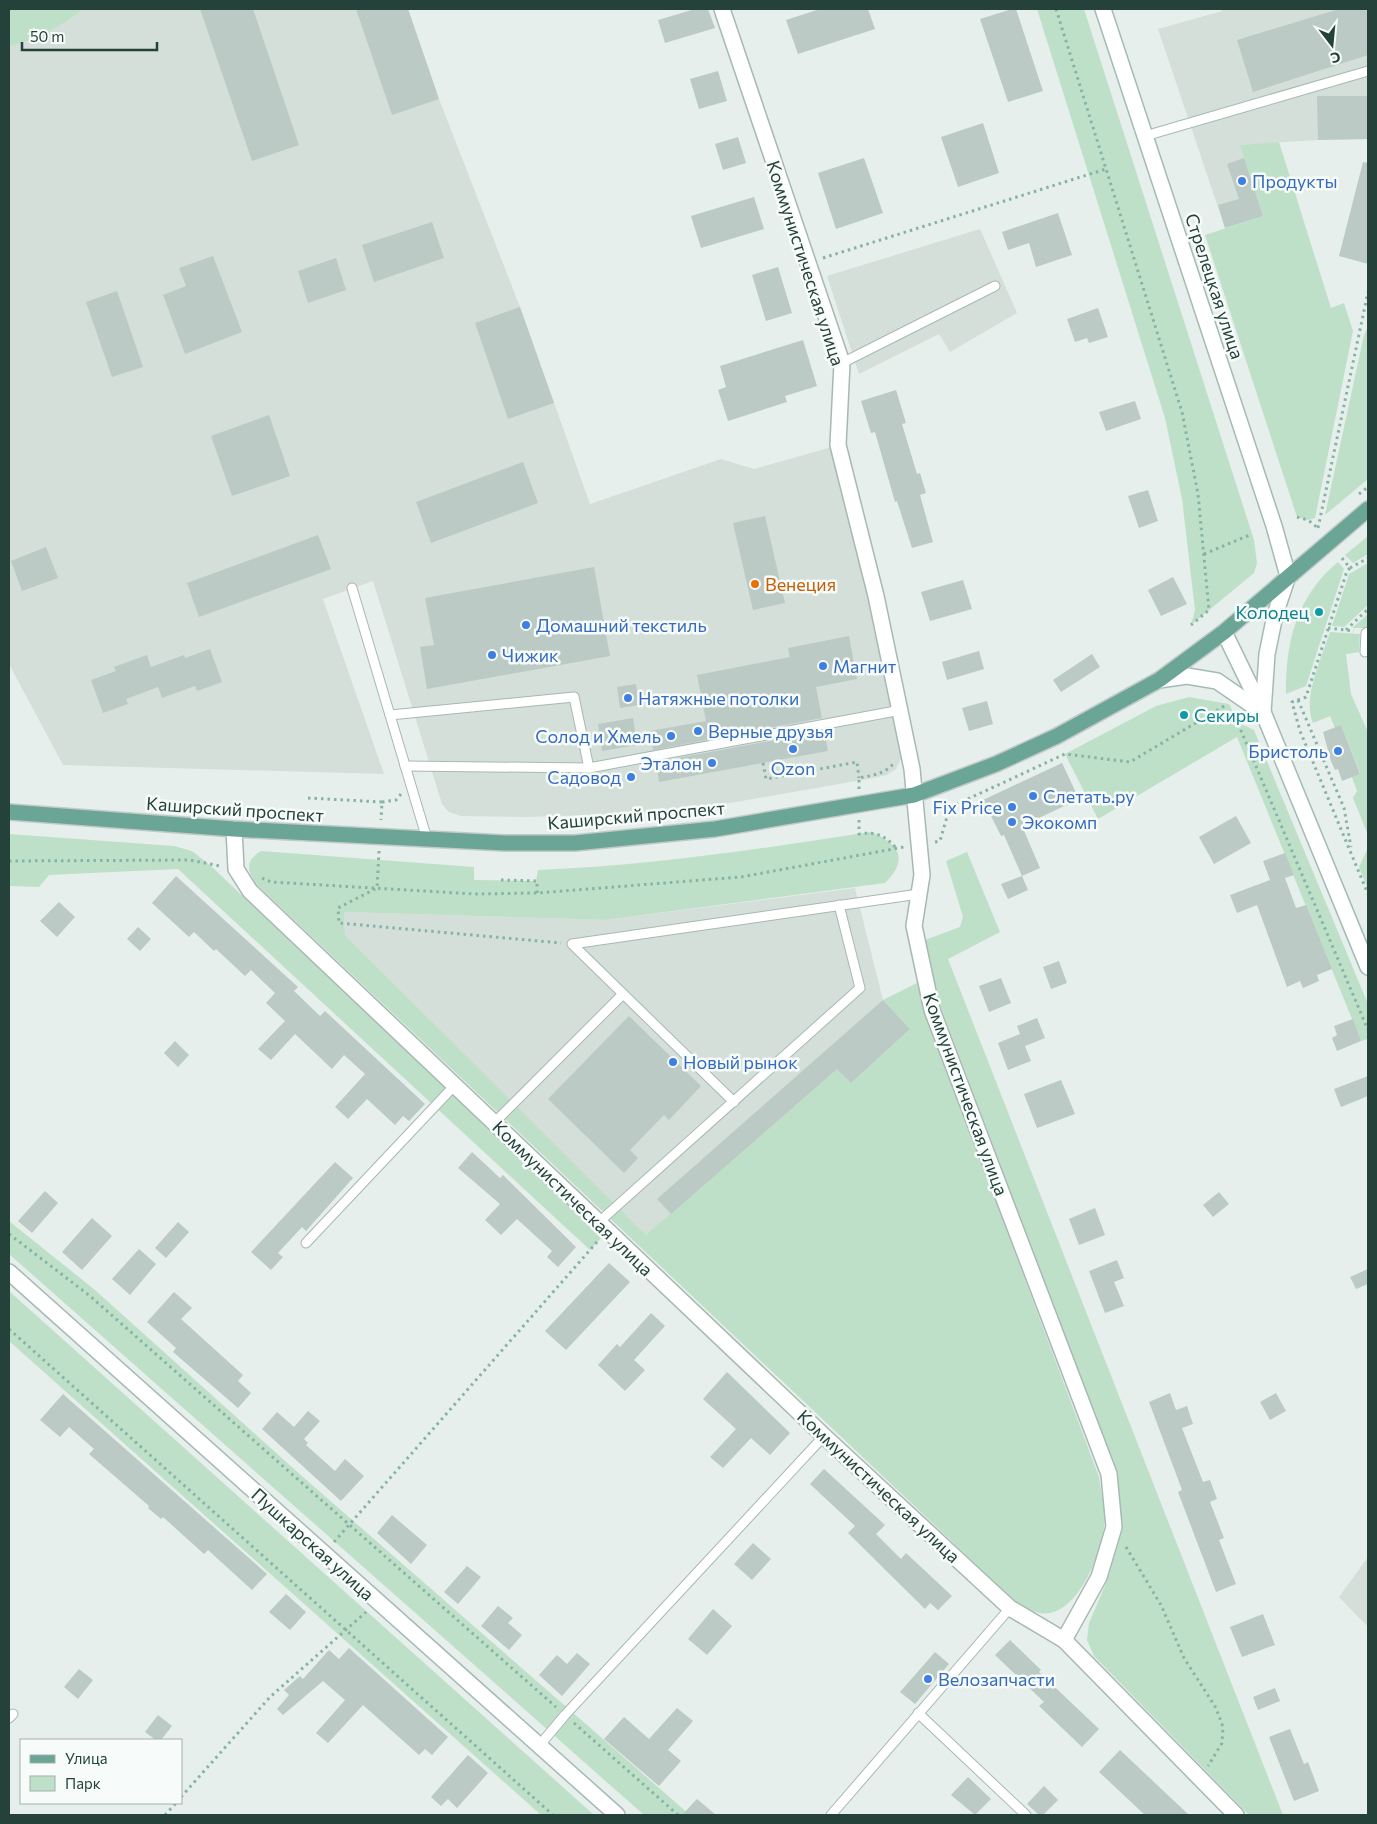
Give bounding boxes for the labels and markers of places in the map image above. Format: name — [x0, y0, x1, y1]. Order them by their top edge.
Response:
place label: Продукты — [1252, 170, 1337, 192]
marker: Продукты — [1236, 175, 1248, 187]
place label: Венеция — [765, 573, 836, 595]
marker: Венеция — [749, 578, 761, 590]
place label: Колодец — [1235, 601, 1310, 623]
marker: Колодец — [1313, 606, 1325, 618]
place label: Домашний текстиль — [536, 614, 707, 636]
marker: Домашний текстиль — [520, 619, 532, 631]
place label: Чижик — [502, 644, 559, 666]
marker: Чижик — [486, 649, 498, 661]
place label: Магнит — [833, 655, 897, 677]
marker: Магнит — [817, 660, 829, 672]
place label: Натяжные потолки — [638, 687, 799, 709]
marker: Натяжные потолки — [622, 692, 634, 704]
place label: Секиры — [1194, 704, 1259, 726]
marker: Секиры — [1178, 709, 1190, 721]
place label: Верные друзья — [708, 720, 833, 742]
place label: Солод и Хмель — [535, 725, 661, 747]
marker: Верные друзья — [692, 725, 704, 737]
marker: Солод и Хмель — [665, 730, 677, 742]
place label: Бристоль — [1248, 740, 1328, 762]
marker: Ozon — [787, 743, 799, 755]
marker: Бристоль — [1332, 745, 1344, 757]
place label: Эталон — [640, 752, 702, 774]
marker: Эталон — [706, 757, 718, 769]
place label: Ozon — [771, 757, 815, 779]
place label: Садовод — [547, 766, 621, 788]
marker: Садовод — [625, 771, 637, 783]
place label: Слетать.ру — [1043, 785, 1135, 807]
marker: Слетать.ру — [1027, 790, 1039, 802]
place label: Fix Price — [933, 796, 1002, 818]
marker: Fix Price — [1006, 801, 1018, 813]
place label: Экокомп — [1022, 811, 1097, 833]
marker: Экокомп — [1006, 816, 1018, 828]
place label: Новый рынок — [683, 1051, 798, 1073]
marker: Новый рынок — [667, 1056, 679, 1068]
place label: Велозапчасти — [938, 1668, 1055, 1690]
marker: Велозапчасти — [922, 1673, 934, 1685]

